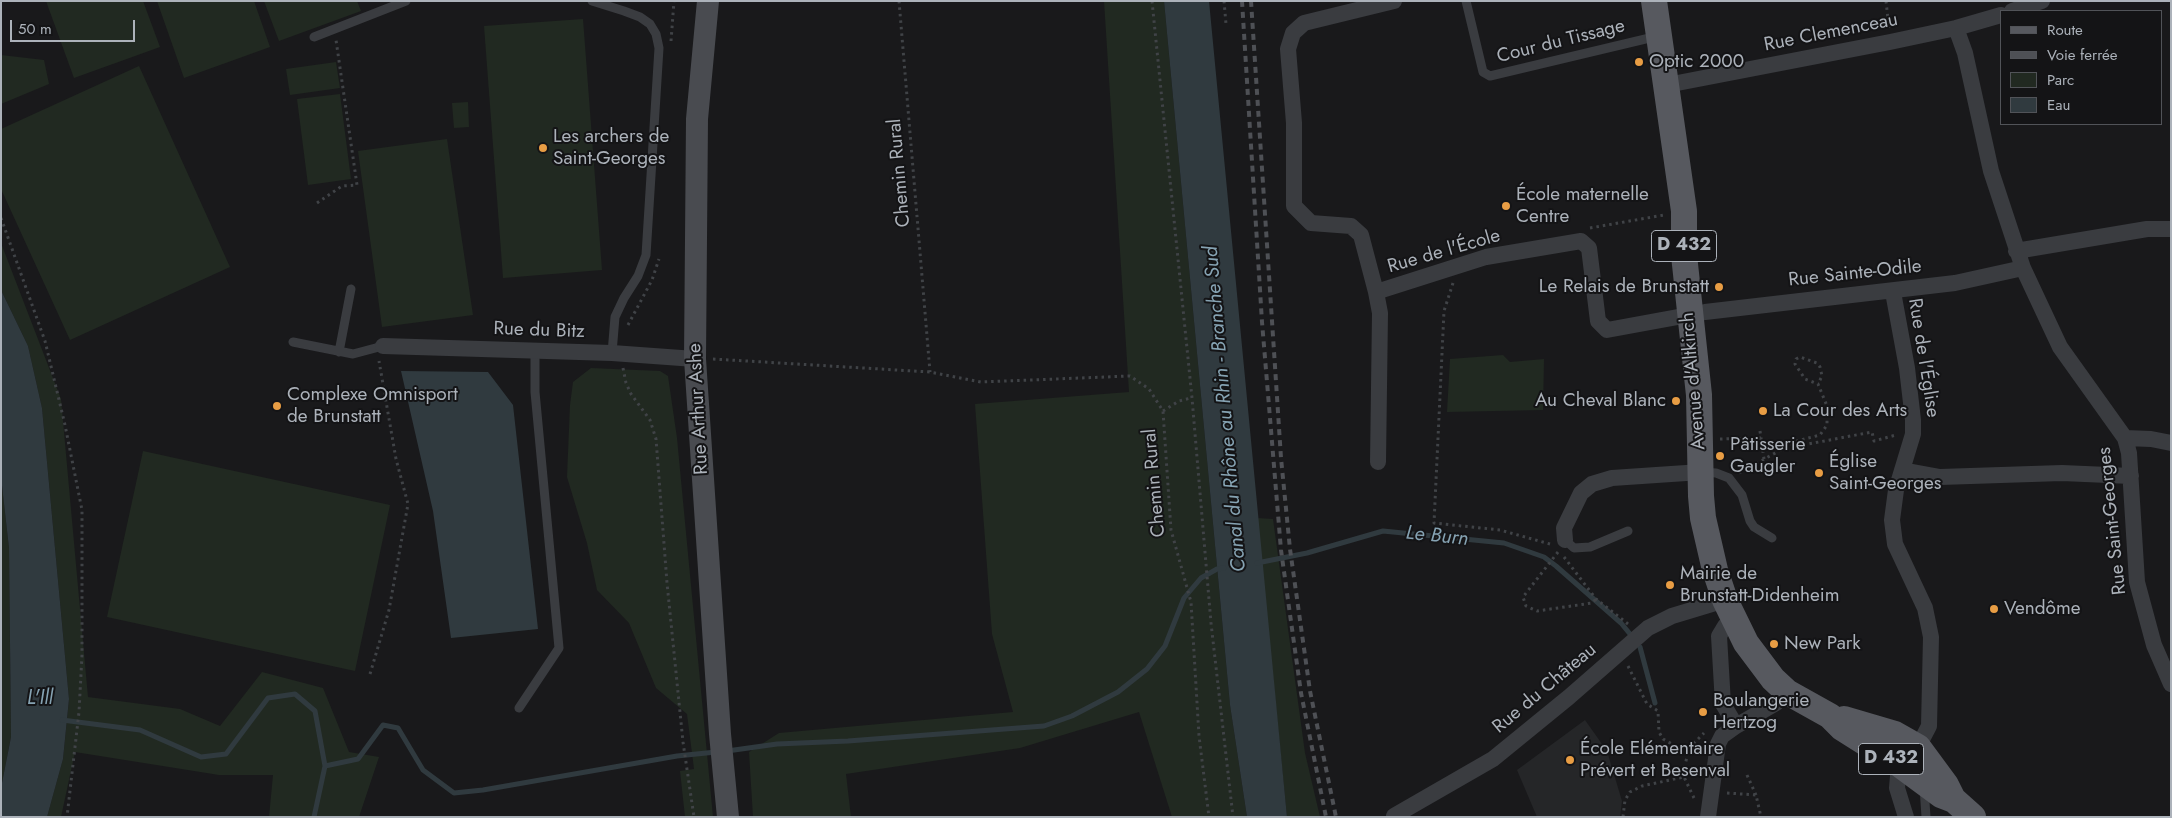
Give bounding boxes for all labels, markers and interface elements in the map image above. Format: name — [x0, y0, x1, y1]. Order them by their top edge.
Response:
street label: Rue Clemenceau — [1762, 9, 1900, 57]
scale bar — [12, 10, 138, 42]
legend — [2000, 10, 2162, 125]
street label: Cour du Tissage — [1495, 15, 1627, 69]
text: 50 m — [18, 18, 52, 40]
text: Route — [2047, 19, 2083, 41]
text: Voie ferrée — [2047, 44, 2118, 66]
place label: Optic 2000 — [1649, 51, 1744, 73]
marker: Optic 2000 — [1633, 56, 1645, 68]
text: Parc — [2047, 69, 2074, 91]
text: Eau — [2047, 94, 2070, 116]
street label: Chemin Rural — [884, 118, 916, 228]
place label: Les archers de Saint-Georges — [553, 126, 669, 170]
marker: Les archers de Saint-Georges — [537, 142, 549, 154]
place label: École maternelle Centre — [1516, 184, 1649, 228]
marker: École maternelle Centre — [1500, 200, 1512, 212]
street label: Rue de l'École — [1385, 225, 1503, 279]
road number: D 432 — [1652, 230, 1716, 262]
water label: Canal du Rhône au Rhin - Branche Sud — [1200, 245, 1252, 573]
street label: Rue Sainte-Odile — [1787, 256, 1923, 292]
place label: Le Relais de Brunstatt — [1539, 276, 1709, 298]
marker: Le Relais de Brunstatt — [1713, 281, 1725, 293]
street label: Rue de l'Église — [1902, 297, 1944, 419]
street label: Avenue d'Altkirch — [1677, 311, 1711, 451]
street label: Rue du Bitz — [493, 318, 585, 344]
street label: Rue Arthur Ashe — [684, 343, 714, 475]
place label: Complexe Omnisport de Brunstatt — [287, 384, 458, 428]
place label: Au Cheval Blanc — [1535, 390, 1666, 412]
marker: Au Cheval Blanc — [1670, 395, 1682, 407]
marker: Complexe Omnisport de Brunstatt — [271, 400, 283, 412]
place label: La Cour des Arts — [1773, 400, 1907, 422]
marker: La Cour des Arts — [1757, 405, 1769, 417]
street label: Chemin Rural — [1139, 428, 1171, 538]
place label: Pâtisserie Gaugler — [1730, 434, 1805, 478]
street label: Rue Saint-Georges — [2094, 446, 2132, 596]
marker: Pâtisserie Gaugler — [1714, 450, 1726, 462]
place label: Église Saint-Georges — [1829, 451, 1941, 495]
marker: Église Saint-Georges — [1813, 467, 1825, 479]
water label: Le Burn — [1405, 522, 1469, 552]
place label: Mairie de Brunstatt-Didenheim — [1680, 563, 1840, 607]
marker: Mairie de Brunstatt-Didenheim — [1664, 579, 1676, 591]
place label: Vendôme — [2004, 598, 2081, 620]
marker: Vendôme — [1988, 603, 2000, 615]
place label: New Park — [1784, 633, 1861, 655]
marker: New Park — [1768, 638, 1780, 650]
street label: Rue du Château — [1489, 639, 1601, 739]
water label: L'Ill — [27, 687, 53, 711]
place label: Boulangerie Hertzog — [1713, 690, 1809, 734]
marker: Boulangerie Hertzog — [1697, 706, 1709, 718]
place label: École Elémentaire Prévert et Besenval — [1580, 738, 1730, 782]
road number: D 432 — [1858, 744, 1924, 774]
marker: École Elémentaire Prévert et Besenval — [1564, 754, 1576, 766]

